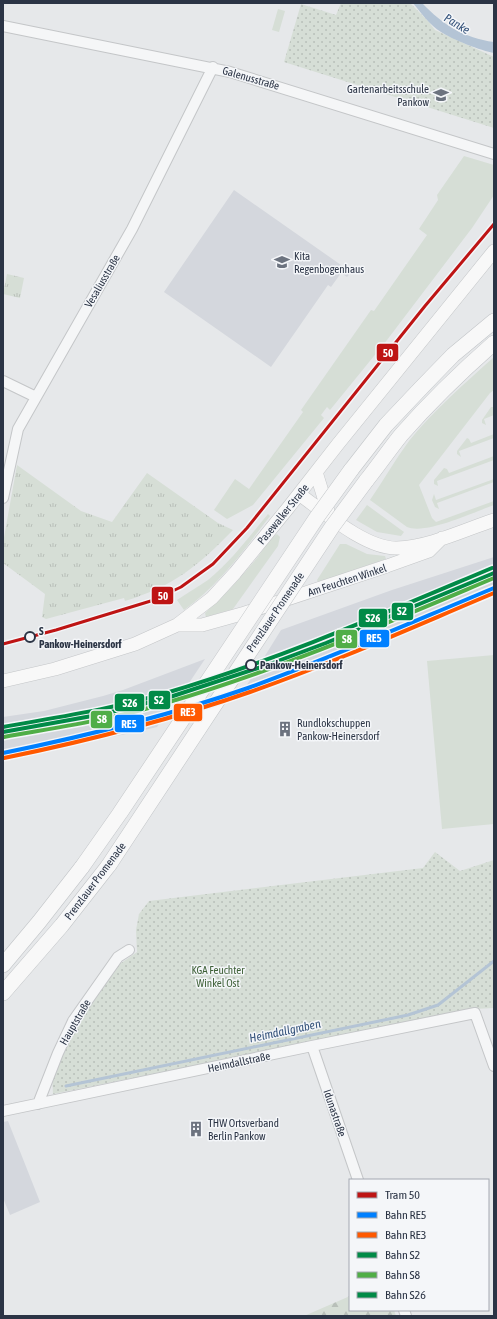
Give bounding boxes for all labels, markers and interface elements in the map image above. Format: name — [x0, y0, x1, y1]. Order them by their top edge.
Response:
water label: Panke — [442, 11, 473, 37]
street label: Galenusstraße — [221, 64, 281, 92]
place label: Gartenarbeitsschule Pankow — [347, 83, 429, 108]
school or university icon: Gartenarbeitsschule Pankow — [432, 86, 450, 104]
place label: Kita Regenbogenhaus — [294, 250, 364, 275]
street label: Vesaliusstraße — [82, 252, 122, 310]
school or university icon: Kita Regenbogenhaus — [273, 253, 291, 271]
line badge: 50 — [376, 343, 399, 362]
text: 50 — [383, 347, 393, 359]
street label: Pasewalker Straße — [255, 481, 311, 547]
street label: Am Feuchten Winkel — [306, 562, 388, 598]
street label: Prenzlauer Promenade — [244, 570, 306, 654]
line badge: 50 — [151, 586, 174, 605]
text: 50 — [158, 590, 168, 602]
line badge: S2 — [391, 602, 414, 621]
text: S2 — [397, 605, 407, 617]
line badge: S26 — [358, 608, 388, 628]
text: S26 — [366, 612, 380, 624]
place label: S Pankow-Heinersdorf — [39, 625, 123, 650]
line badge: S8 — [335, 629, 358, 649]
line badge: RE5 — [359, 629, 390, 648]
marker: S Pankow-Heinersdorf — [24, 631, 36, 643]
text: RE5 — [366, 632, 382, 644]
text: S8 — [342, 633, 352, 645]
marker: Pankow-Heinersdorf — [245, 659, 257, 671]
place label: Pankow-Heinersdorf — [260, 659, 344, 671]
line badge: S2 — [148, 690, 171, 710]
line badge: S26 — [114, 693, 145, 712]
text: S2 — [154, 694, 164, 706]
text: S26 — [123, 697, 137, 709]
line badge: RE3 — [173, 703, 203, 722]
text: RE3 — [180, 706, 196, 718]
line badge: S8 — [90, 710, 113, 729]
text: S8 — [97, 713, 107, 725]
line badge: RE5 — [114, 714, 145, 733]
place label: Rundlokschuppen Pankow-Heinersdorf — [297, 717, 380, 742]
text: RE5 — [121, 718, 137, 730]
building icon: Rundlokschuppen Pankow-Heinersdorf — [276, 720, 294, 738]
street label: Prenzlauer Promenade — [62, 840, 128, 922]
park label: KGA Feuchter Winkel Ost — [191, 964, 245, 989]
street label: Hauptstraße — [57, 997, 93, 1047]
water label: Heimdallgraben — [248, 1017, 322, 1045]
street label: Heimdallstraße — [207, 1050, 271, 1074]
street label: Idunastraße — [321, 1088, 349, 1138]
place label: THW Ortsverband Berlin Pankow — [208, 1117, 279, 1142]
building icon: THW Ortsverband Berlin Pankow — [187, 1120, 205, 1138]
legend — [349, 1179, 489, 1311]
text: Tram 50 — [385, 1188, 420, 1202]
text: Bahn RE5 — [385, 1208, 426, 1222]
text: Bahn RE3 — [385, 1228, 426, 1242]
text: Bahn S2 — [385, 1248, 420, 1262]
text: Bahn S8 — [385, 1268, 421, 1282]
text: Bahn S26 — [385, 1288, 426, 1302]

